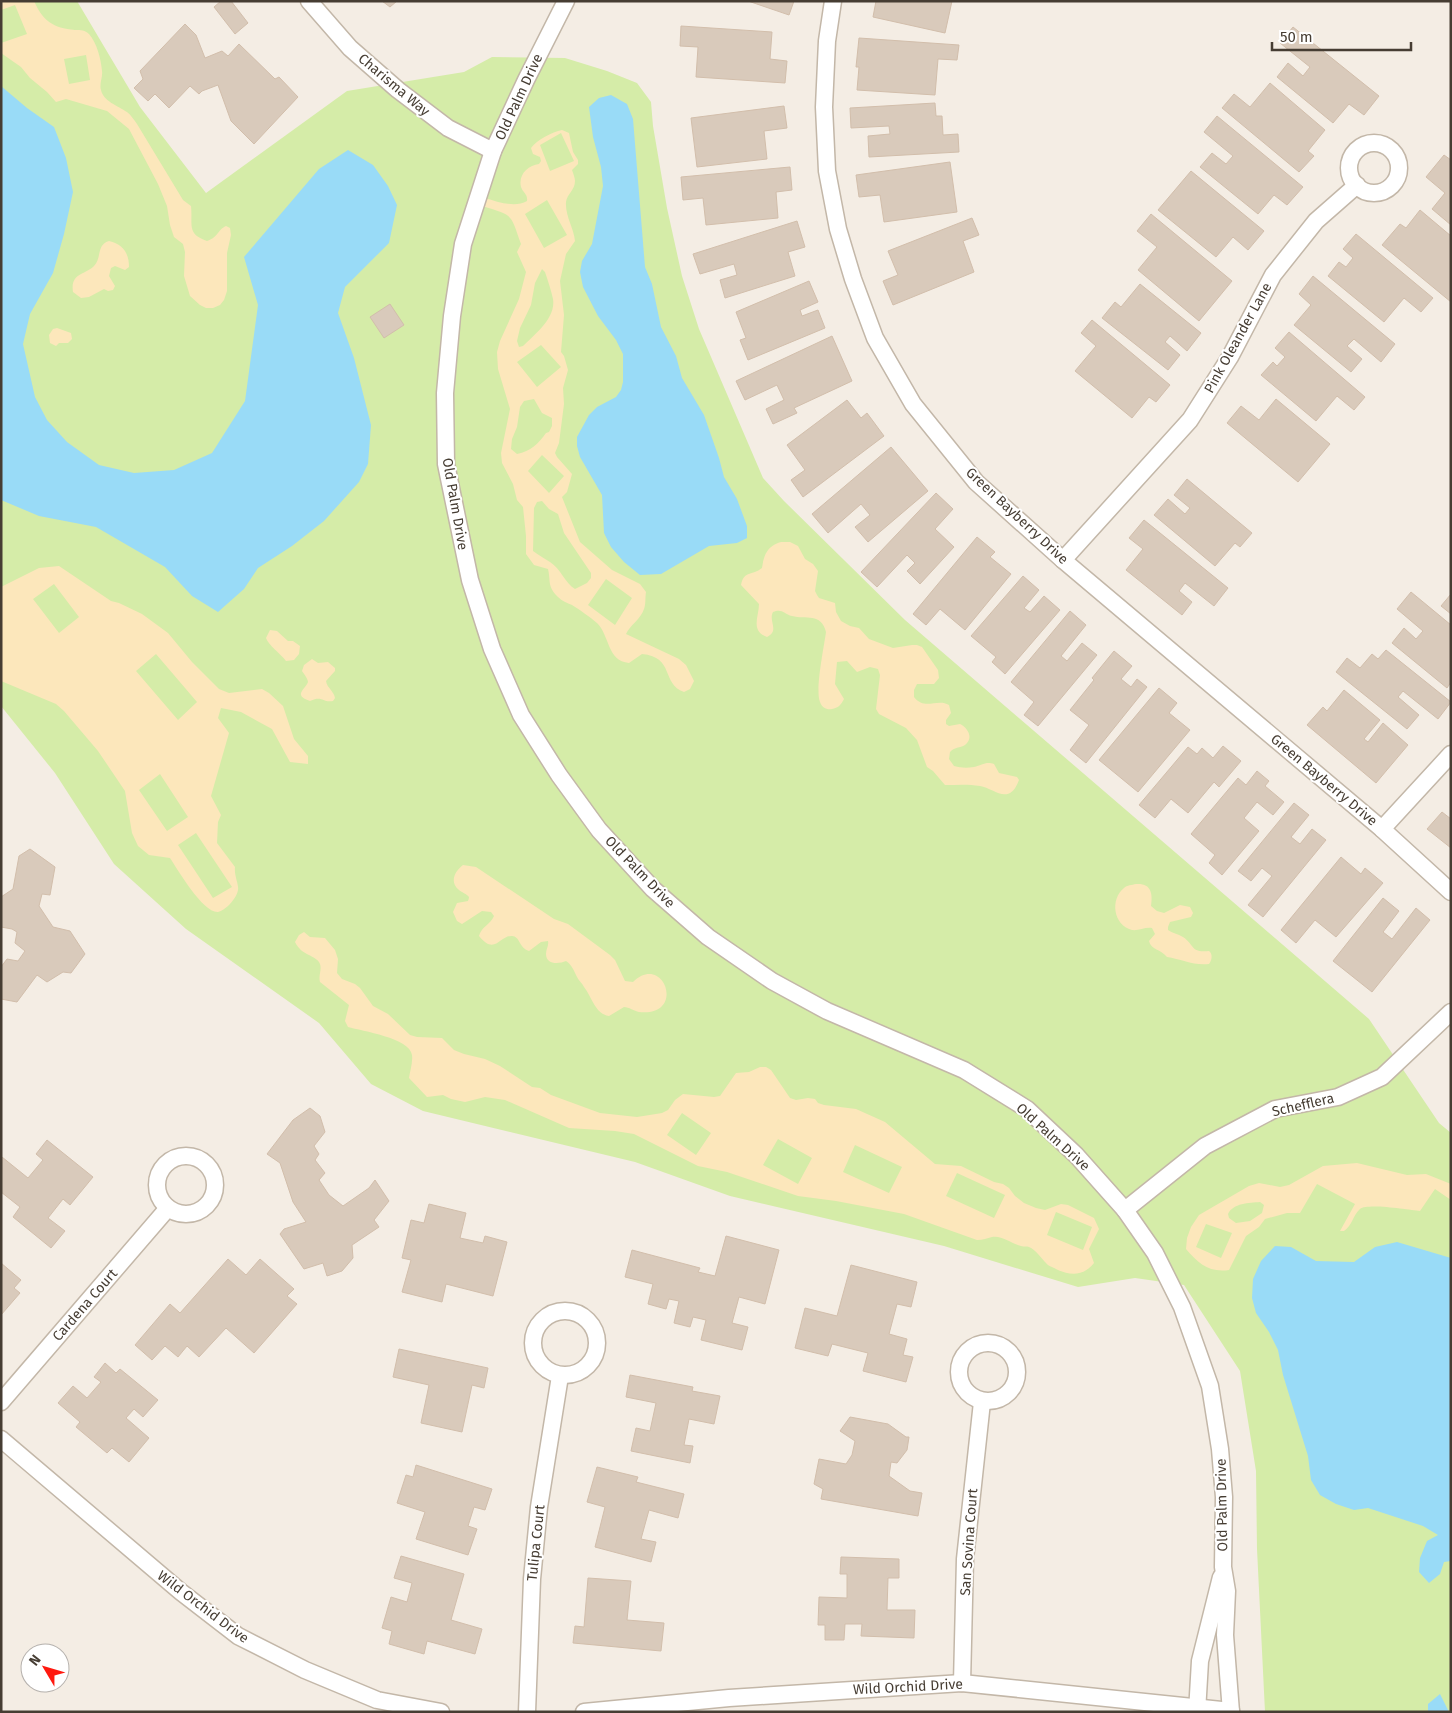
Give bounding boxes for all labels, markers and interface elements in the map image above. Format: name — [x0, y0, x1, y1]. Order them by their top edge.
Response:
scale bar — [1272, 20, 1411, 52]
text: 50 m — [1280, 28, 1313, 46]
street label: Charisma Way — [355, 50, 433, 120]
street label: Old Palm Drive — [492, 51, 546, 143]
street label: Pink Oleander Lane — [1201, 280, 1275, 396]
street label: Old Palm Drive — [439, 457, 471, 551]
street label: Green Bayberry Drive — [962, 464, 1072, 568]
street label: Green Bayberry Drive — [1267, 730, 1381, 830]
street label: Old Palm Drive — [601, 833, 679, 911]
street label: Schefflera — [1270, 1090, 1336, 1120]
street label: Old Palm Drive — [1013, 1099, 1093, 1175]
street label: Cardena Court — [49, 1265, 122, 1345]
street label: Old Palm Drive — [1213, 1458, 1231, 1552]
street label: San Sovina Court — [957, 1487, 981, 1596]
street label: Tulipa Court — [524, 1503, 549, 1582]
street label: Wild Orchid Drive — [154, 1567, 252, 1647]
north arrow — [20, 1643, 70, 1693]
text: N — [26, 1651, 45, 1669]
street label: Wild Orchid Drive — [853, 1676, 963, 1698]

